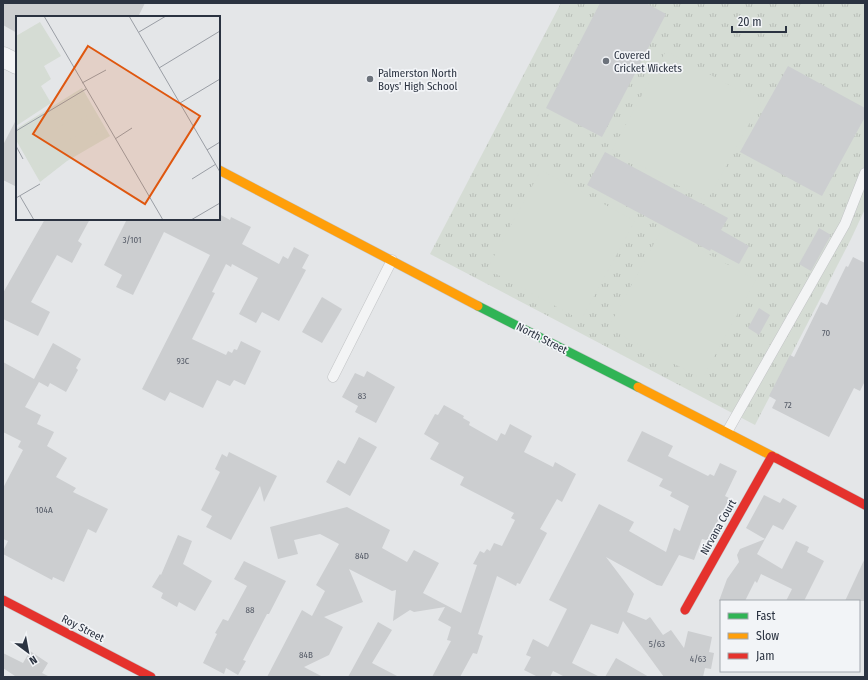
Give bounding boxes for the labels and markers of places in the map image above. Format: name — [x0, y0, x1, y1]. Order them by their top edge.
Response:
place label: Covered Cricket Wickets — [614, 49, 682, 75]
marker: Covered Cricket Wickets — [601, 56, 611, 66]
place label: Palmerston North Boys' High School — [378, 67, 457, 93]
marker: Palmerston North Boys' High School — [365, 74, 375, 84]

